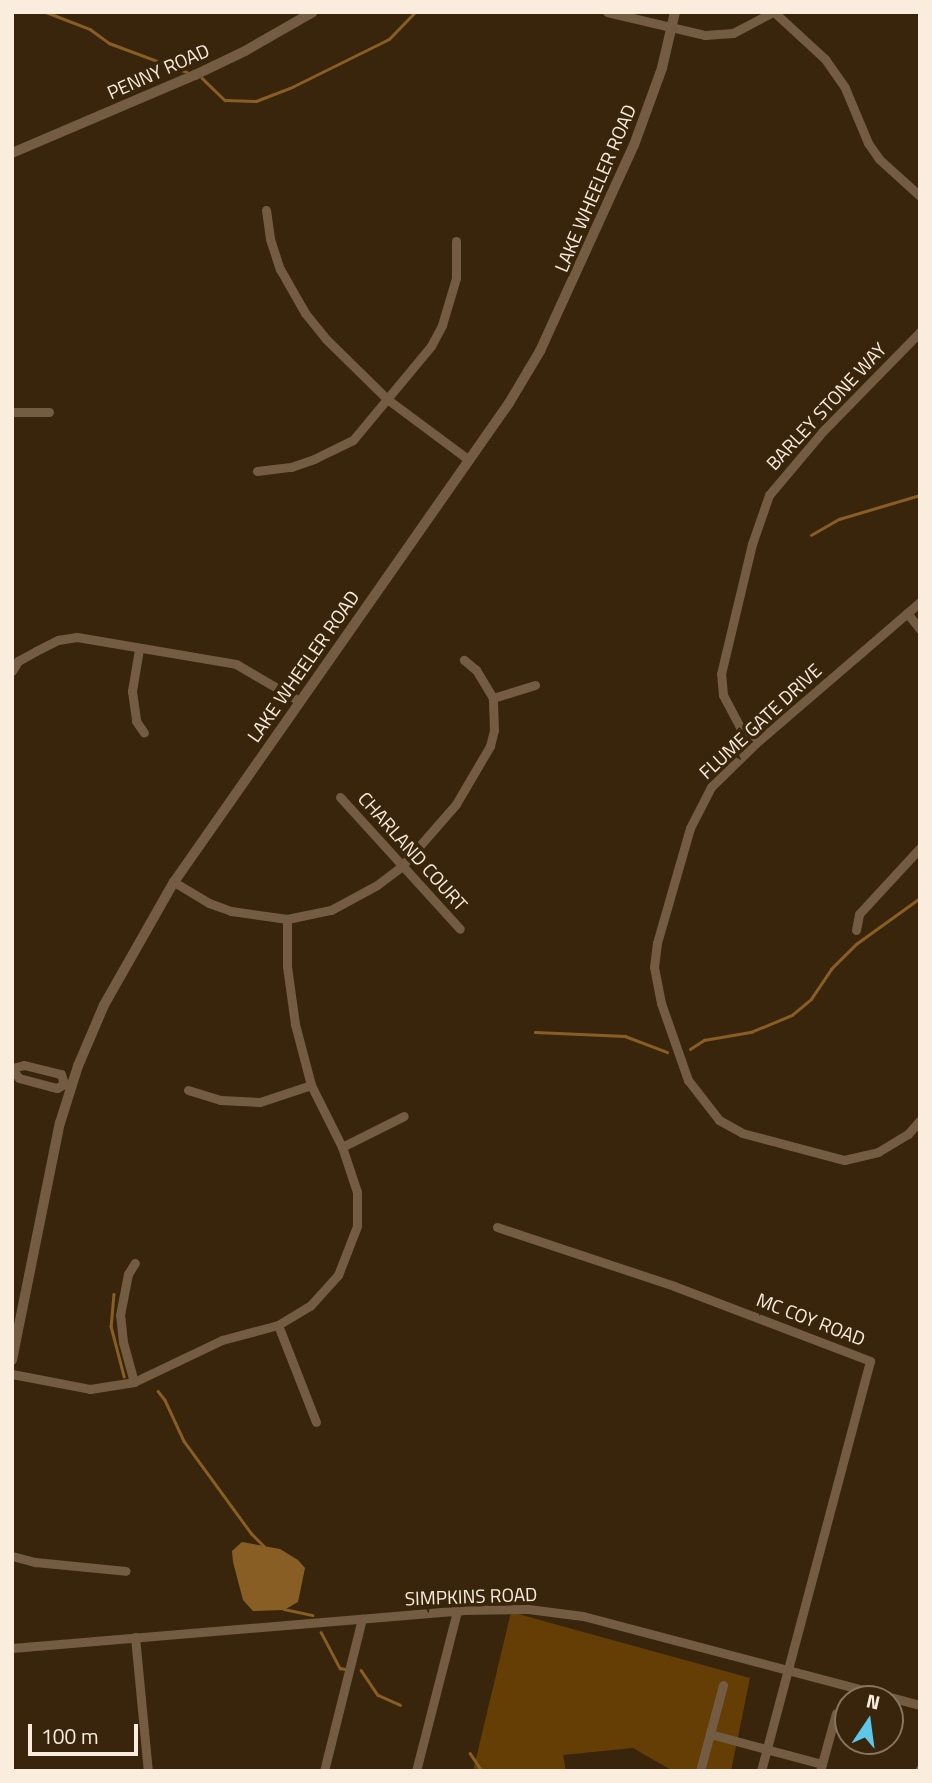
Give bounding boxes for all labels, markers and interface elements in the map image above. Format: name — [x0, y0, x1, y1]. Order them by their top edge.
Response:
street label: PENNY ROAD — [103, 38, 213, 104]
street label: LAKE WHEELER ROAD — [549, 101, 641, 275]
street label: BARLEY STONE WAY — [761, 338, 891, 474]
street label: LAKE WHEELER ROAD — [242, 586, 364, 746]
street label: FLUME GATE DRIVE — [694, 659, 826, 783]
street label: CHARLAND COURT — [354, 787, 472, 915]
street label: MC COY ROAD — [753, 1288, 869, 1350]
street label: SIMPKINS ROAD — [404, 1582, 538, 1610]
north arrow — [834, 1685, 904, 1755]
text: N — [864, 1685, 883, 1717]
scale bar — [32, 1710, 142, 1754]
text: 100 m — [41, 1720, 98, 1752]

